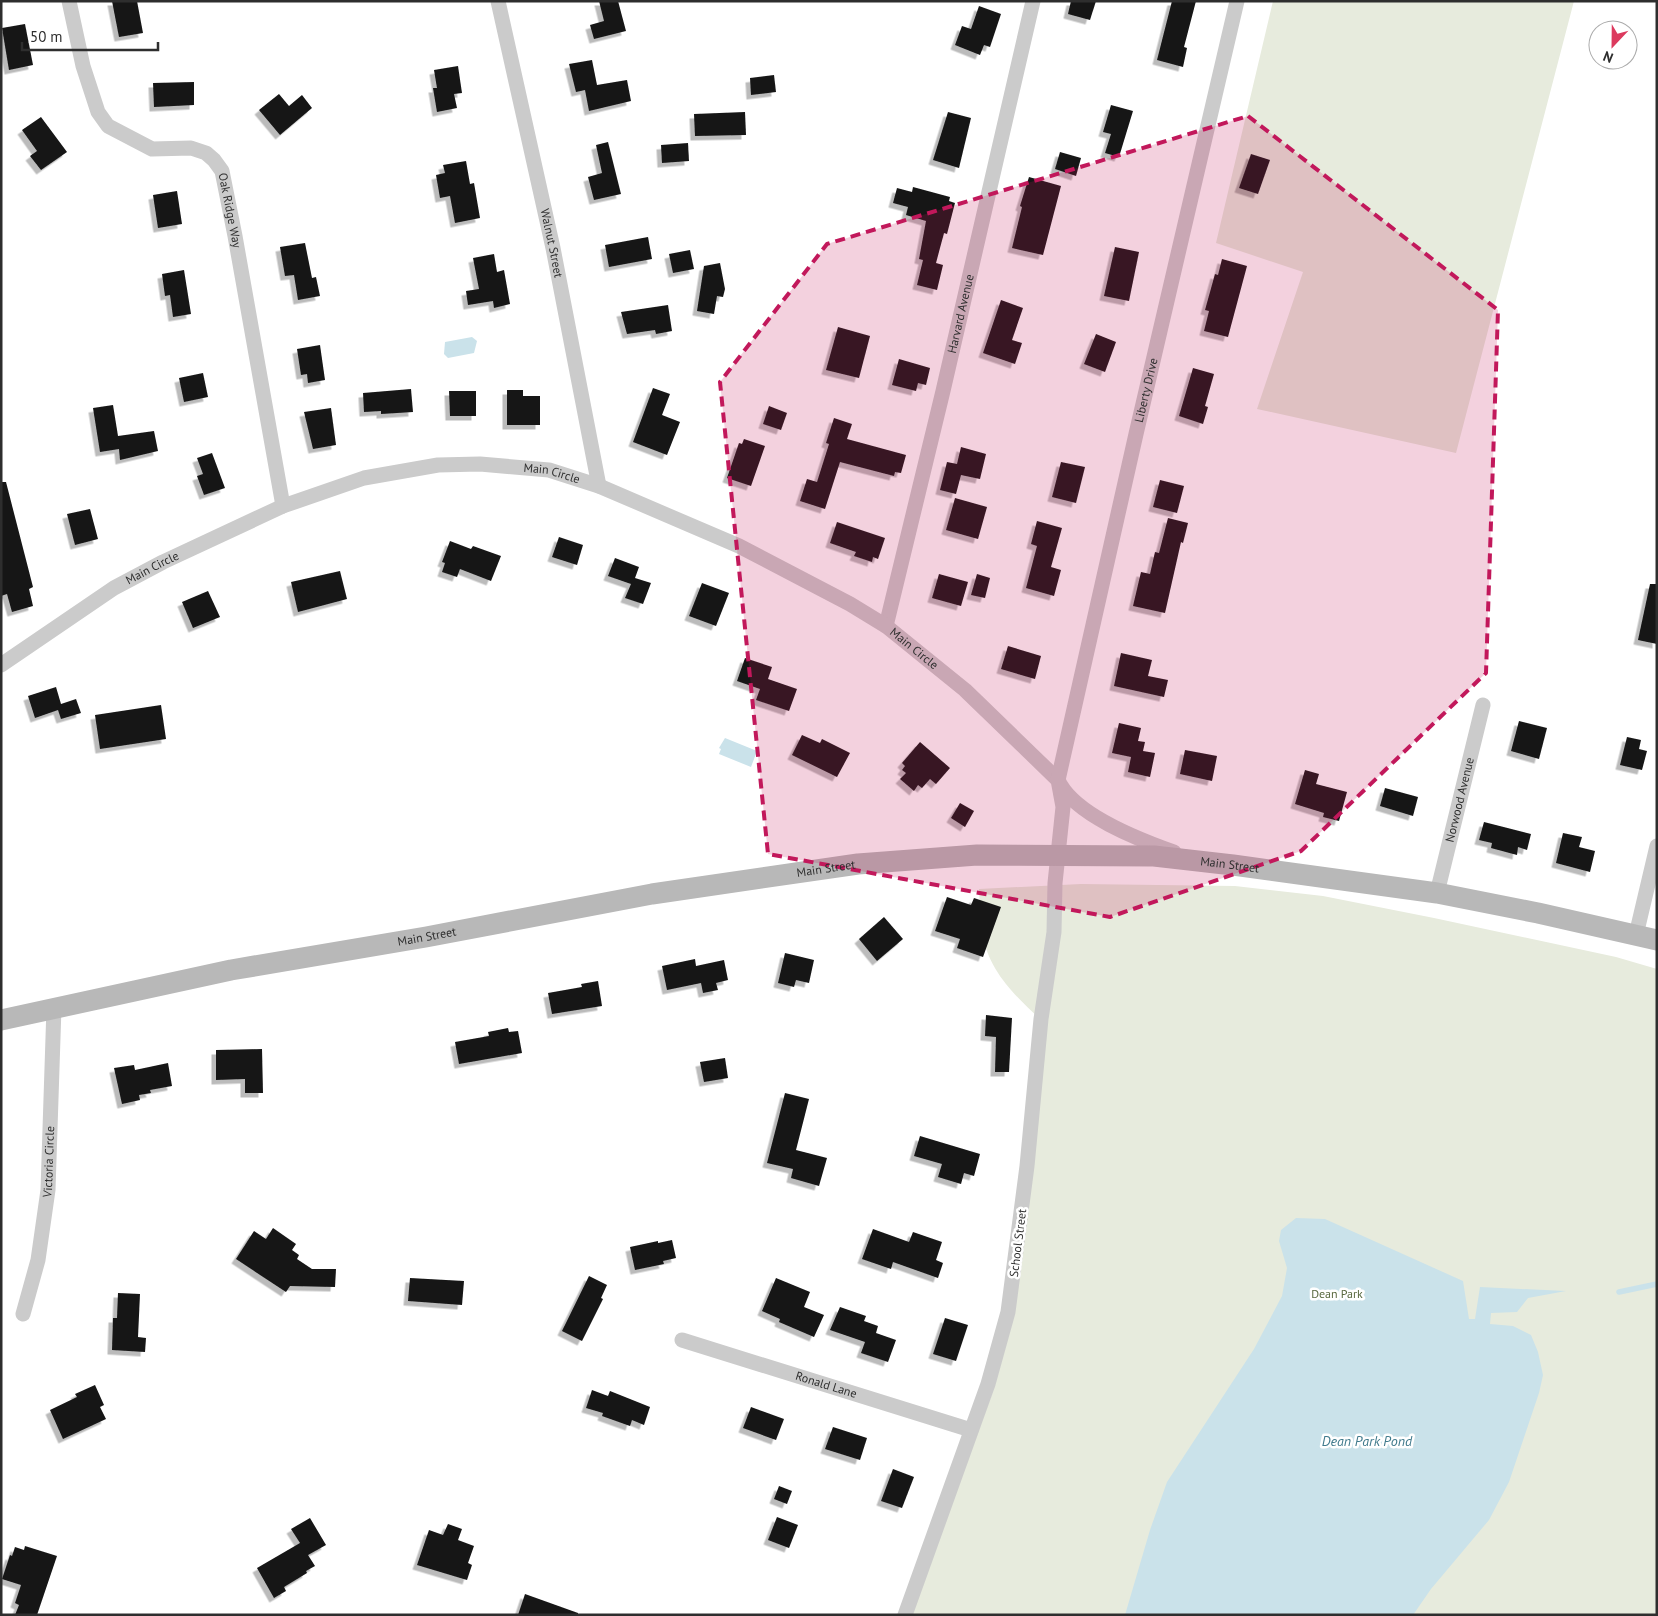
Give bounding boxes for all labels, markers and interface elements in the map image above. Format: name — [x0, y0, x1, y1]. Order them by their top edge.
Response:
scale bar — [22, 20, 159, 52]
north arrow — [1588, 20, 1638, 70]
text: 50 m — [30, 27, 63, 46]
text: N — [1600, 47, 1616, 67]
street label: Oak Ridge Way — [216, 172, 245, 249]
street label: Walnut Street — [537, 207, 567, 279]
street label: Harvard Avenue — [944, 273, 977, 355]
street label: Liberty Drive — [1131, 356, 1161, 424]
street label: Main Circle — [523, 460, 582, 486]
street label: Main Circle — [123, 548, 181, 587]
street label: Main Circle — [887, 624, 941, 672]
street label: Norwood Avenue — [1442, 756, 1477, 844]
street label: Main Street — [1200, 853, 1260, 876]
street label: Main Street — [796, 856, 856, 880]
street label: Main Street — [396, 923, 457, 949]
street label: Victoria Circle — [39, 1126, 57, 1199]
street label: School Street — [1006, 1208, 1029, 1278]
park label: Dean Park — [1311, 1286, 1363, 1301]
street label: Ronald Lane — [794, 1368, 859, 1401]
water label: Dean Park Pond — [1322, 1432, 1413, 1450]

